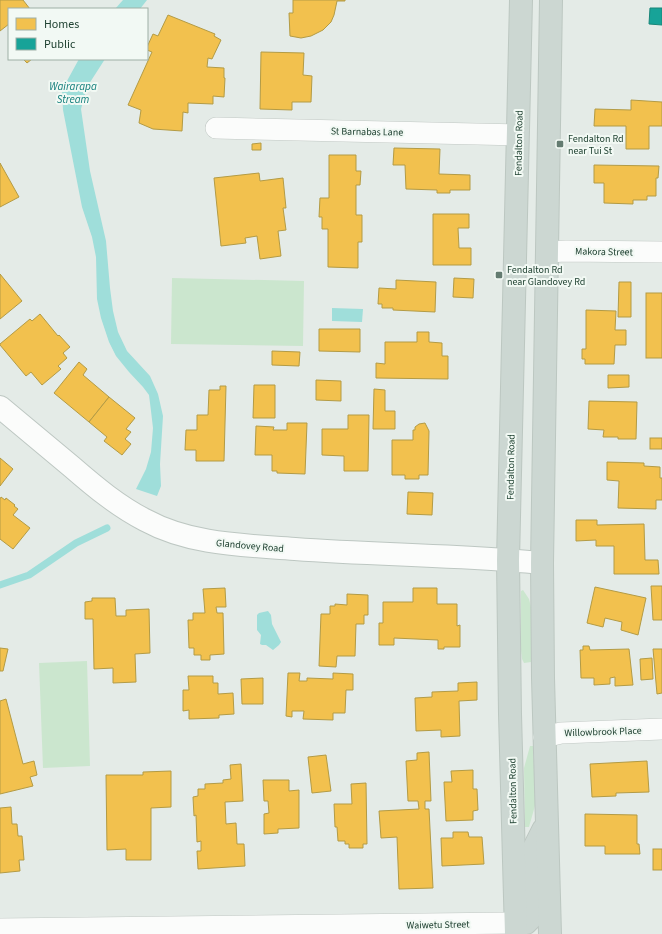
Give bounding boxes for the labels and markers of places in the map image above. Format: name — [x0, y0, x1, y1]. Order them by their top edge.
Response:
place label: Fendalton Rd near Tui St — [568, 132, 624, 158]
marker: Fendalton Rd near Tui St — [555, 139, 565, 149]
place label: Fendalton Rd near Glandovey Rd — [507, 263, 585, 289]
marker: Fendalton Rd near Glandovey Rd — [494, 270, 504, 280]

